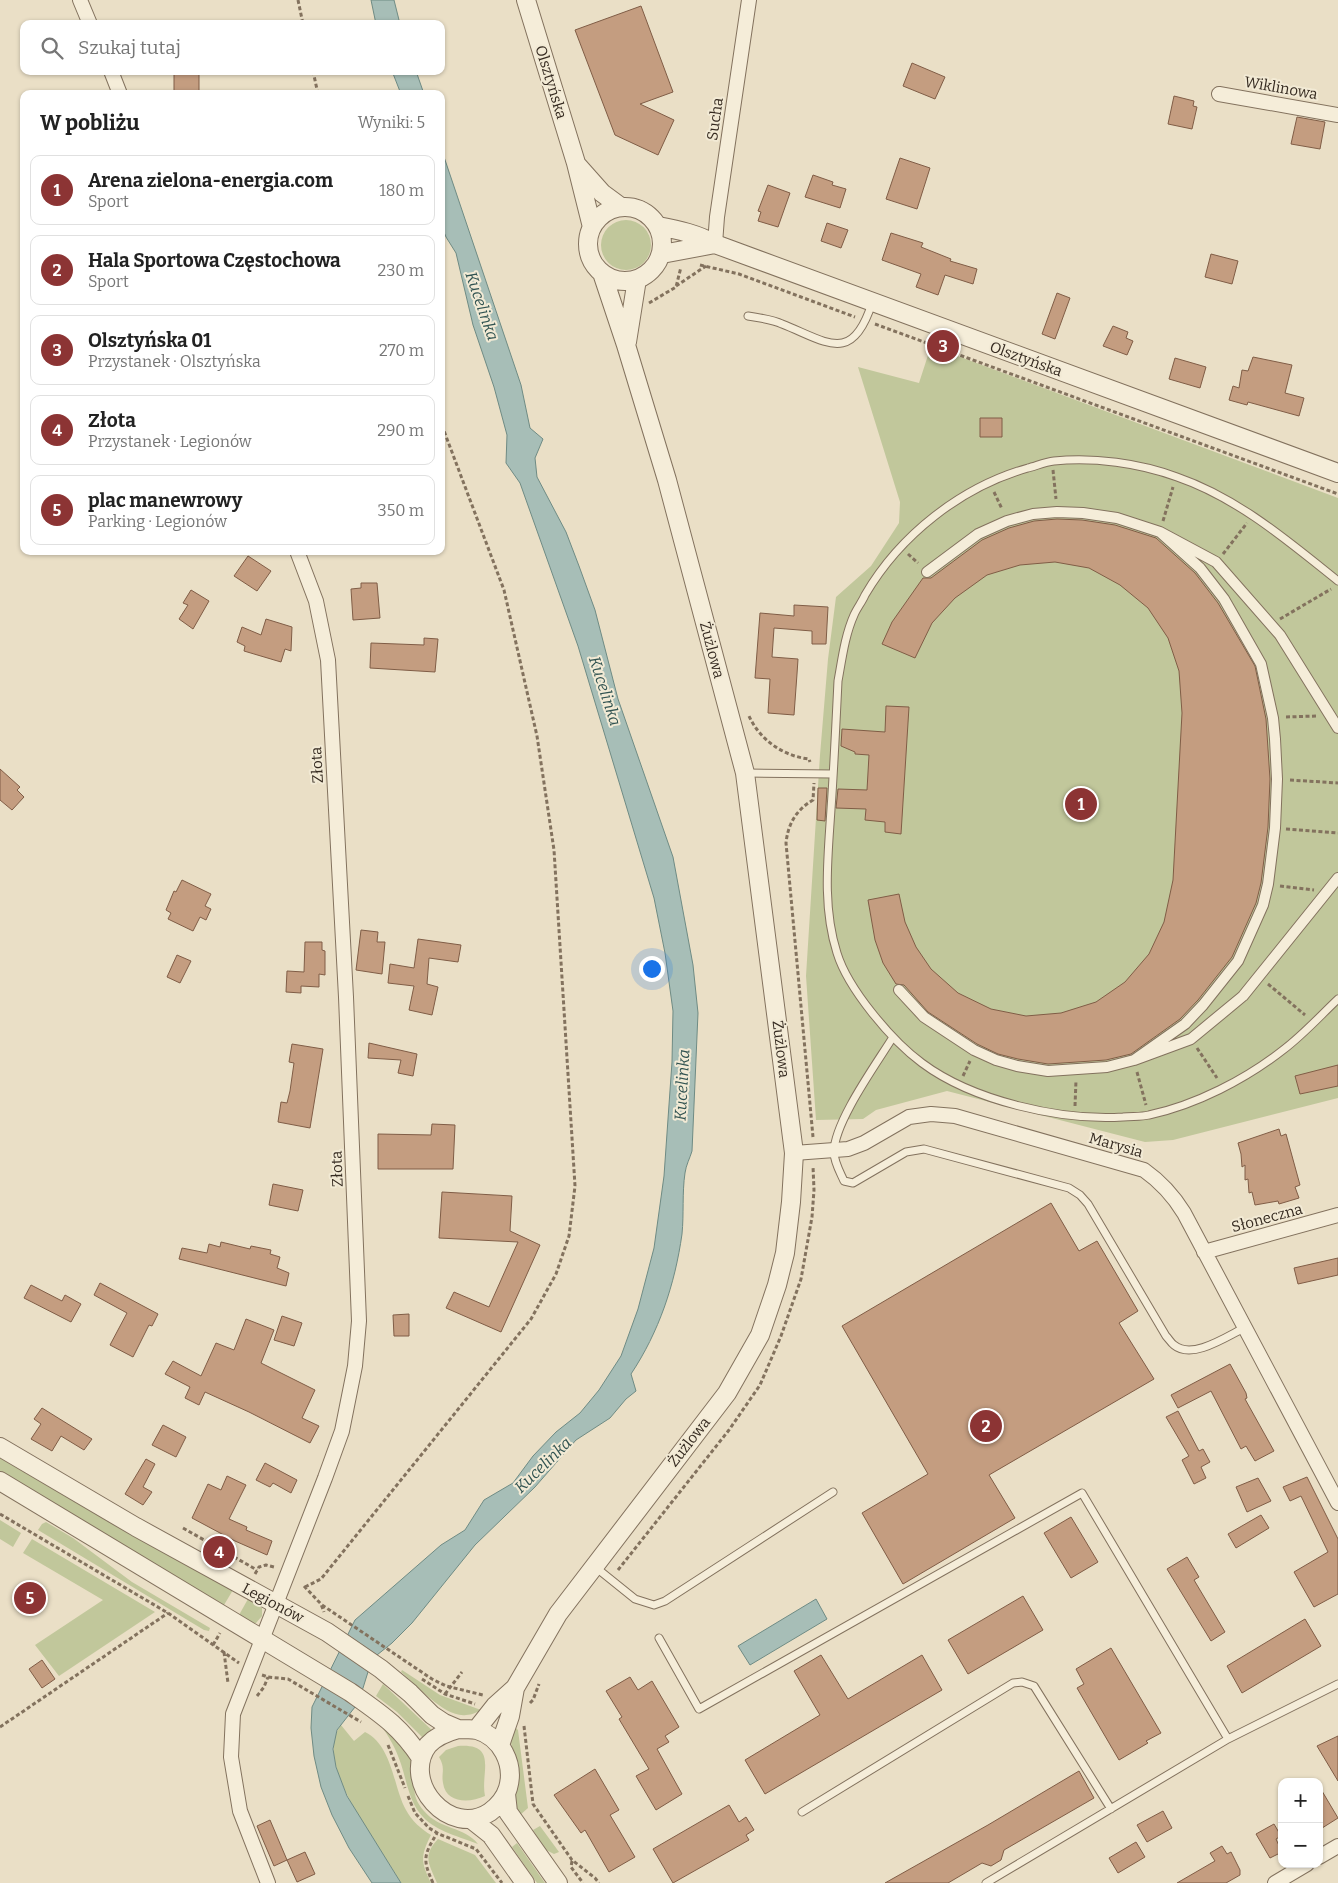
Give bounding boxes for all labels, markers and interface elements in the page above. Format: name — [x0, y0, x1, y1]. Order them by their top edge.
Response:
search box — [20, 20, 445, 75]
icon: search — [38, 34, 66, 62]
text: Szukaj tutaj — [78, 36, 181, 59]
street label: Olsztyńska — [531, 43, 571, 121]
street label: Wiklinowa — [1243, 73, 1319, 103]
street label: Sucha — [703, 96, 727, 142]
text: W pobliżu — [40, 110, 140, 136]
text: Wyniki: 5 — [358, 113, 425, 132]
text: Arena zielona-energia.com — [88, 169, 333, 192]
text: 1 — [54, 181, 60, 200]
text: 180 m — [379, 181, 424, 200]
text: Sport — [88, 192, 129, 211]
text: Hala Sportowa Częstochowa — [88, 249, 341, 272]
text: 2 — [52, 261, 62, 280]
text: 230 m — [377, 261, 424, 280]
water label: Kucelinka — [461, 269, 503, 343]
text: Sport — [88, 272, 129, 291]
pin: 3 — [927, 327, 959, 365]
text: Olsztyńska 01 — [88, 329, 211, 352]
street label: Olsztyńska — [987, 338, 1065, 380]
text: 3 — [52, 341, 62, 360]
text: 270 m — [379, 341, 424, 360]
text: Przystanek · Olsztyńska — [88, 352, 261, 371]
text: Złota — [88, 409, 136, 432]
text: 4 — [52, 421, 62, 440]
text: 290 m — [377, 421, 424, 440]
text: Przystanek · Legionów — [88, 432, 252, 451]
text: plac manewrowy — [88, 489, 242, 512]
text: 5 — [53, 501, 61, 520]
text: 350 m — [378, 501, 424, 520]
text: Parking · Legionów — [88, 512, 227, 531]
street label: Żużlowa — [696, 620, 728, 680]
water label: Kucelinka — [585, 654, 625, 728]
street label: Złota — [307, 746, 327, 784]
pin: 1 — [1065, 785, 1097, 823]
your location — [639, 956, 665, 982]
street label: Żużlowa — [769, 1019, 793, 1079]
water label: Kucelinka — [671, 1049, 693, 1121]
street label: Marysia — [1087, 1129, 1145, 1161]
street label: Złota — [327, 1151, 347, 1187]
street label: Słoneczna — [1229, 1200, 1305, 1236]
pin: 2 — [970, 1407, 1002, 1445]
street label: Żużlowa — [664, 1414, 714, 1470]
water label: Kucelinka — [511, 1433, 575, 1497]
pin: 4 — [203, 1533, 235, 1571]
pin: 5 — [14, 1579, 46, 1617]
street label: Legionów — [239, 1579, 308, 1627]
map controls — [1278, 1778, 1323, 1868]
button: + — [1278, 1778, 1323, 1823]
button: − — [1278, 1823, 1323, 1868]

